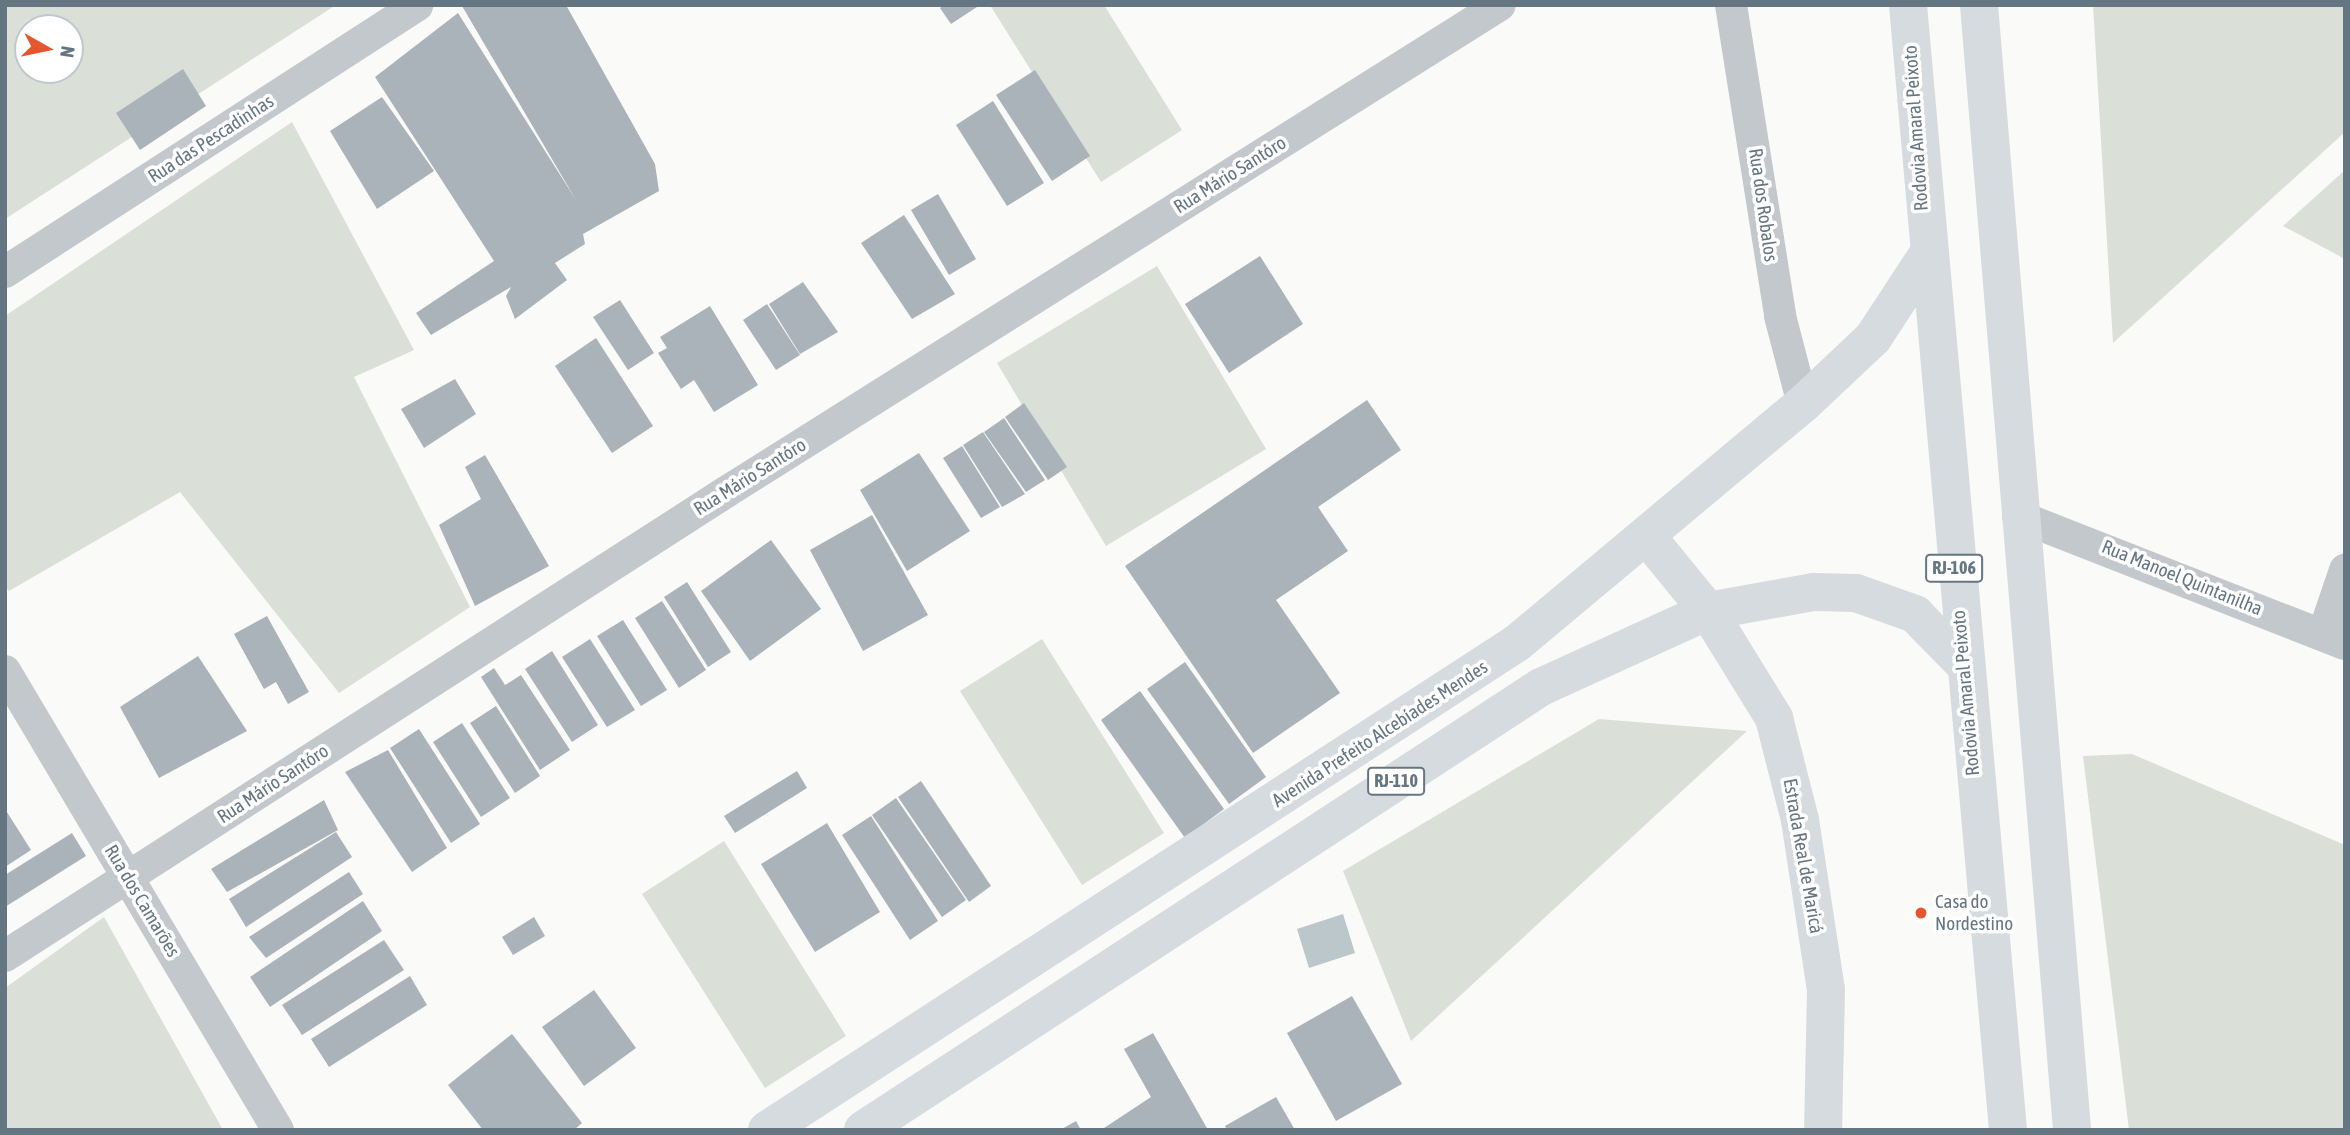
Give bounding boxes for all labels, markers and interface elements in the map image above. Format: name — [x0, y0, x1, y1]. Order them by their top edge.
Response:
north arrow — [14, 14, 84, 84]
street label: Rodovia Amaral Peixoto — [1899, 44, 1933, 212]
text: N — [56, 45, 80, 59]
street label: Rua das Pescadinhas — [144, 90, 278, 188]
street label: Rua Mário Santóro — [1170, 131, 1290, 219]
street label: Rua dos Robalos — [1744, 147, 1782, 263]
street label: Rua Mário Santóro — [690, 433, 810, 521]
street label: Rua Manoel Quintanilha — [2098, 535, 2266, 621]
road number: RJ-106 — [1924, 554, 1984, 582]
street label: Rodovia Amaral Peixoto — [1947, 609, 1985, 777]
street label: Avenida Prefeito Alcebíades Mendes — [1268, 656, 1492, 812]
street label: Rua Mário Santóro — [213, 740, 333, 828]
road number: RJ-110 — [1366, 766, 1426, 796]
street label: Estrada Real de Maricá — [1778, 777, 1828, 935]
street label: Rua dos Camarões — [99, 841, 185, 961]
place label: Casa do Nordestino — [1935, 891, 2013, 935]
marker: Casa do Nordestino — [1913, 905, 1929, 921]

